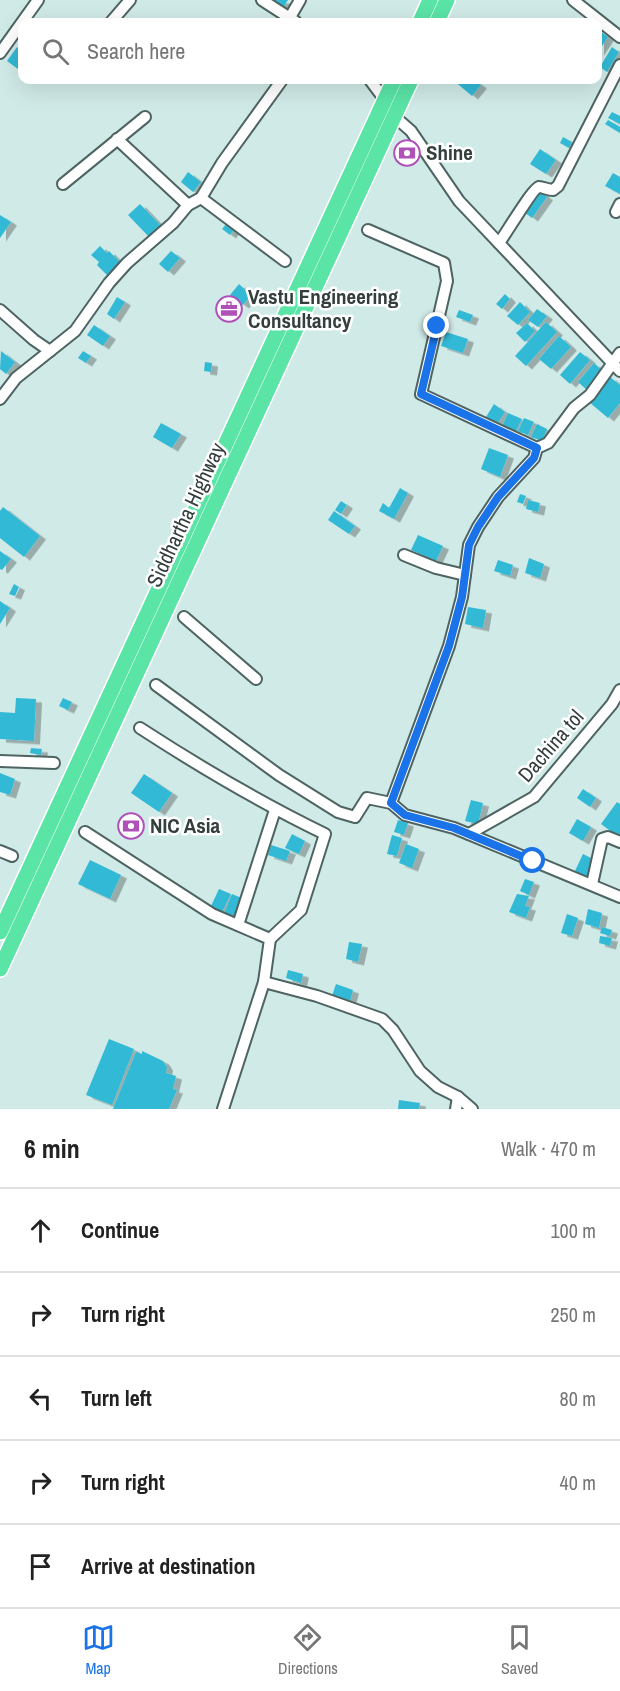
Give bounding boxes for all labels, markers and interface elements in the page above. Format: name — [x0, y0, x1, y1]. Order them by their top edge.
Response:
search box — [18, 18, 602, 84]
icon: search — [39, 35, 72, 68]
text: Search here — [87, 36, 185, 66]
bank icon: Shine — [392, 138, 422, 168]
place label: Shine — [426, 138, 473, 167]
place label: Vastu Engineering Consultancy — [248, 282, 399, 335]
office icon: Vastu Engineering Consultancy — [214, 294, 244, 324]
route end — [423, 312, 449, 338]
street label: Siddhartha Highway — [139, 438, 232, 592]
street label: Dachina tol — [511, 703, 590, 788]
bank icon: NIC Asia — [116, 811, 146, 841]
place label: NIC Asia — [150, 811, 221, 840]
route start — [519, 847, 545, 873]
text: 6 min — [24, 1131, 80, 1166]
text: Walk · 470 m — [501, 1135, 596, 1162]
icon: ahead — [24, 1214, 57, 1247]
text: Continue — [81, 1215, 159, 1245]
text: 100 m — [550, 1217, 596, 1244]
icon: right — [24, 1298, 57, 1331]
text: Turn right — [81, 1299, 165, 1329]
text: 250 m — [550, 1301, 596, 1328]
icon: left — [24, 1382, 57, 1415]
text: Turn left — [81, 1383, 152, 1413]
text: 80 m — [560, 1385, 596, 1412]
icon: right — [24, 1466, 57, 1499]
text: Turn right — [81, 1467, 165, 1497]
text: 40 m — [560, 1469, 596, 1496]
icon: arrive — [24, 1550, 57, 1583]
text: Arrive at destination — [81, 1551, 255, 1581]
tab: Map — [82, 1621, 115, 1679]
tab: Directions — [278, 1621, 338, 1679]
tab: Saved — [501, 1621, 538, 1679]

